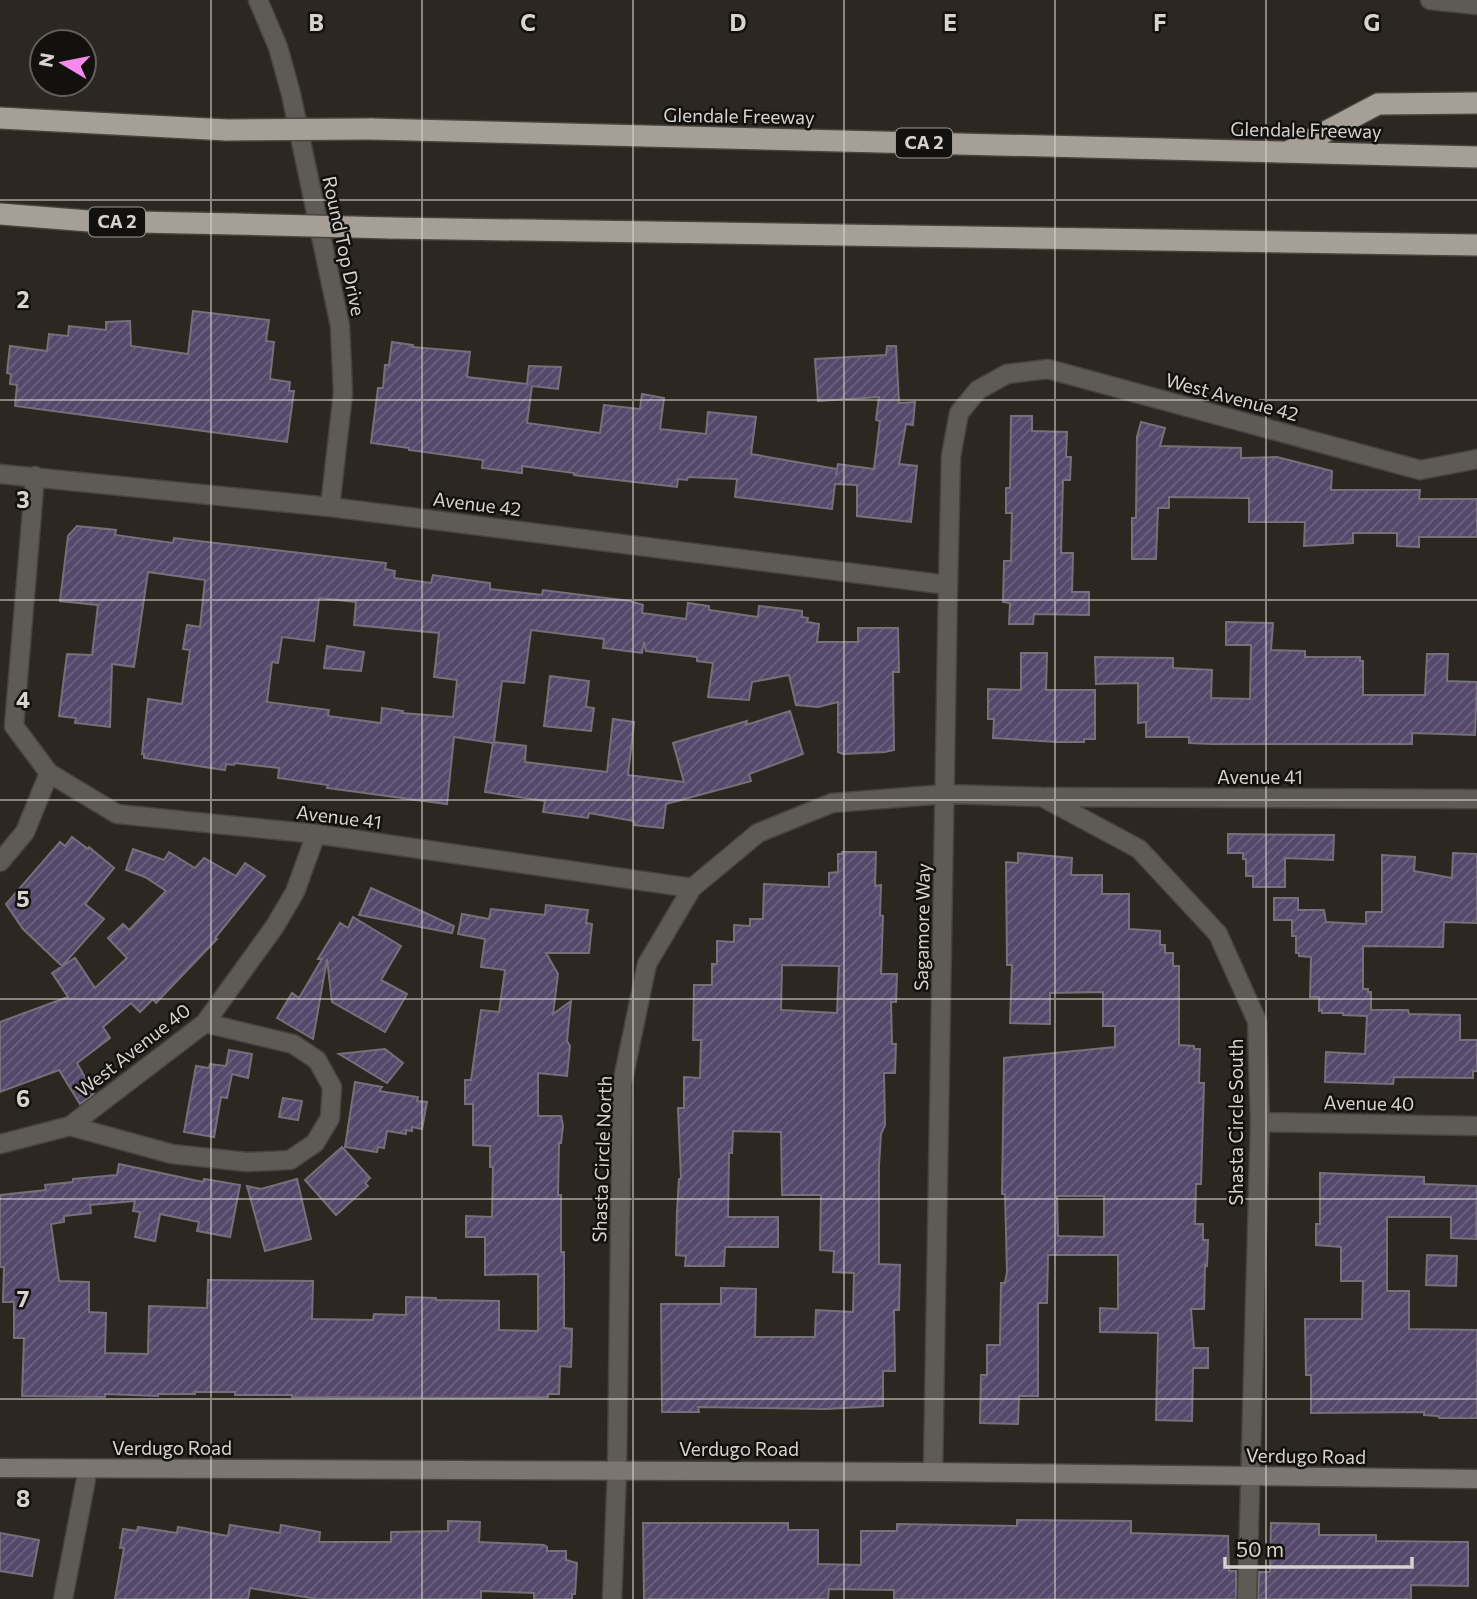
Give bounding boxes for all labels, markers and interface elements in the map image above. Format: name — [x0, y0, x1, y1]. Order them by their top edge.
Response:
text: B — [308, 8, 324, 36]
text: C — [520, 8, 536, 36]
text: D — [730, 8, 747, 36]
text: E — [943, 8, 957, 36]
text: F — [1153, 8, 1167, 36]
text: G — [1364, 8, 1380, 36]
north arrow — [28, 28, 98, 98]
text: N — [33, 51, 58, 69]
street label: Glendale Freeway — [663, 103, 815, 128]
street label: Glendale Freeway — [1230, 117, 1382, 142]
road number: CA 2 — [896, 128, 952, 158]
street label: Round Top Drive — [318, 174, 371, 318]
road number: CA 2 — [89, 208, 145, 236]
text: 2 — [16, 285, 30, 313]
street label: West Avenue 42 — [1163, 368, 1301, 425]
text: 3 — [16, 485, 30, 513]
street label: Avenue 42 — [432, 487, 522, 520]
text: 4 — [16, 685, 30, 713]
street label: Avenue 41 — [1217, 765, 1303, 788]
street label: Avenue 41 — [295, 800, 383, 833]
street label: Sagamore Way — [909, 863, 934, 991]
text: 5 — [16, 884, 30, 912]
street label: West Avenue 40 — [71, 998, 194, 1101]
street label: Shasta Circle South — [1224, 1039, 1247, 1205]
street label: Shasta Circle North — [587, 1075, 616, 1243]
text: 6 — [16, 1084, 30, 1112]
street label: Avenue 40 — [1323, 1090, 1415, 1115]
text: 7 — [17, 1284, 29, 1312]
street label: Verdugo Road — [112, 1436, 232, 1459]
street label: Verdugo Road — [679, 1437, 799, 1460]
street label: Verdugo Road — [1246, 1443, 1366, 1468]
text: 8 — [16, 1484, 30, 1512]
scale bar — [1225, 1526, 1412, 1570]
text: 50 m — [1236, 1536, 1284, 1561]

